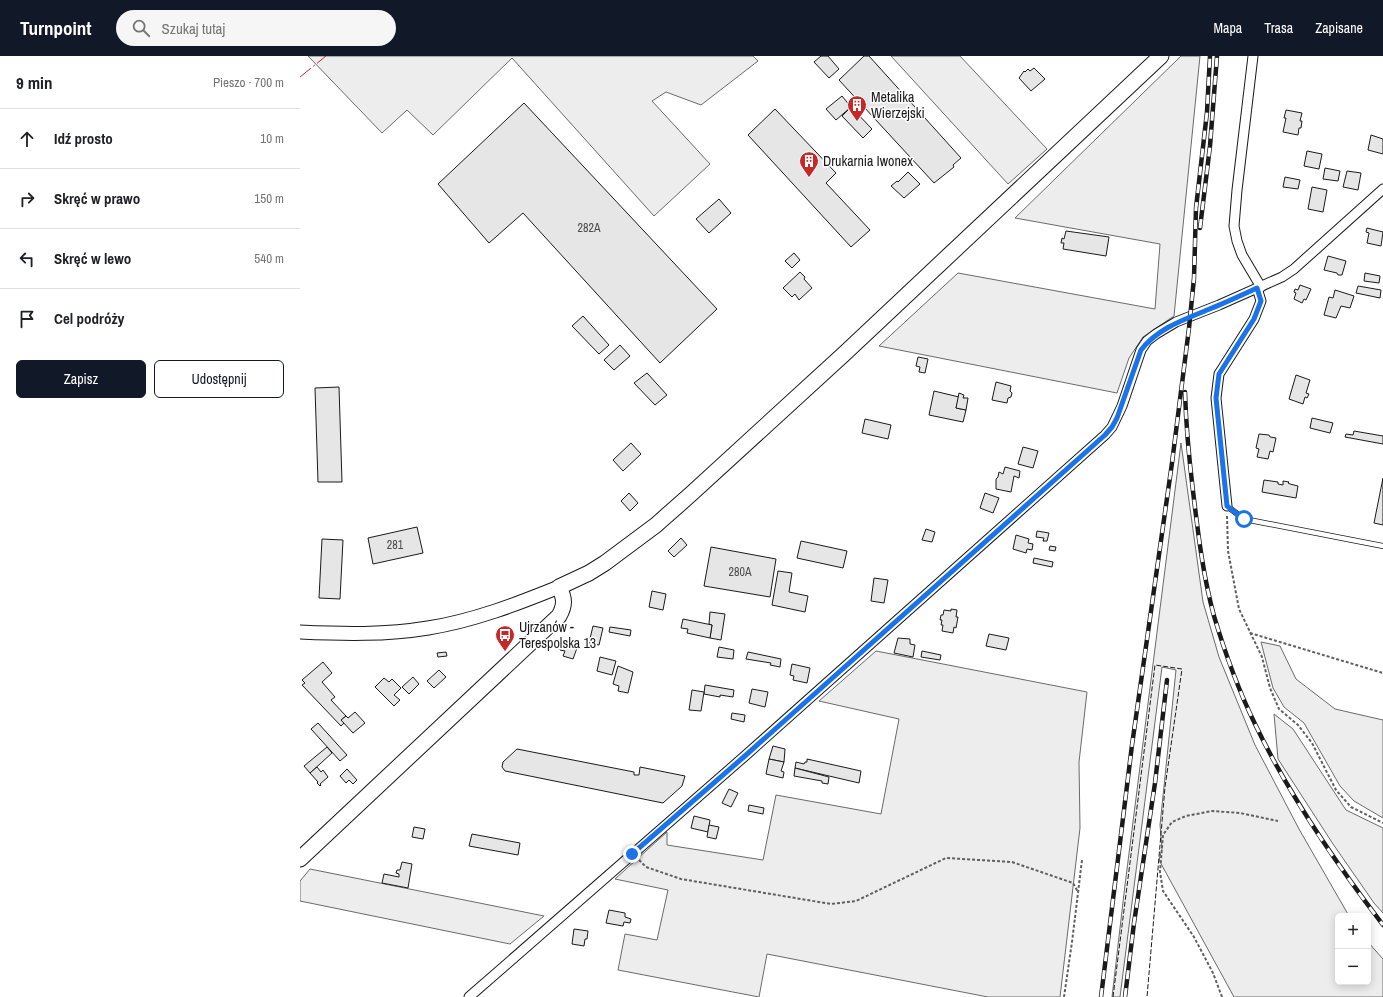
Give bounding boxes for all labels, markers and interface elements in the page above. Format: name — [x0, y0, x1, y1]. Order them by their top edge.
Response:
search box — [116, 10, 396, 46]
text: Turnpoint — [20, 15, 92, 41]
icon: search — [130, 17, 152, 39]
text: Szukaj tutaj — [162, 18, 225, 39]
text: Mapa — [1213, 19, 1242, 37]
text: Trasa — [1264, 19, 1293, 37]
text: Zapisane — [1315, 19, 1363, 37]
text: 9 min — [16, 71, 52, 94]
text: Pieszo · 700 m — [213, 74, 284, 91]
place label: Metalika Wierzejski — [871, 88, 925, 122]
building icon: Metalika Wierzejski — [846, 94, 868, 122]
icon: ahead — [16, 128, 38, 150]
text: Idź prosto — [54, 128, 113, 149]
text: 10 m — [260, 130, 284, 147]
building icon: Drukarnia Iwonex — [798, 150, 820, 178]
place label: Drukarnia Iwonex — [823, 152, 913, 170]
icon: right — [16, 188, 38, 210]
text: Skręć w prawo — [54, 188, 140, 209]
text: 150 m — [254, 190, 284, 207]
house number: 282A — [578, 220, 601, 236]
icon: left — [16, 248, 38, 270]
text: Skręć w lewo — [54, 248, 131, 269]
text: 540 m — [254, 250, 284, 267]
icon: arrive — [16, 308, 38, 330]
text: Cel podróży — [54, 308, 124, 329]
button: Zapisz — [16, 360, 146, 398]
button: Udostępnij — [154, 360, 284, 398]
route start — [1235, 510, 1253, 528]
house number: 281 — [387, 537, 404, 553]
house number: 280A — [729, 564, 752, 580]
place label: Ujrzanów - Terespolska 13 — [519, 618, 596, 652]
bus stop icon: Ujrzanów - Terespolska 13 — [494, 624, 516, 652]
route end — [623, 845, 641, 863]
map controls — [1335, 913, 1371, 985]
button: + — [1335, 913, 1371, 949]
button: − — [1335, 949, 1371, 985]

